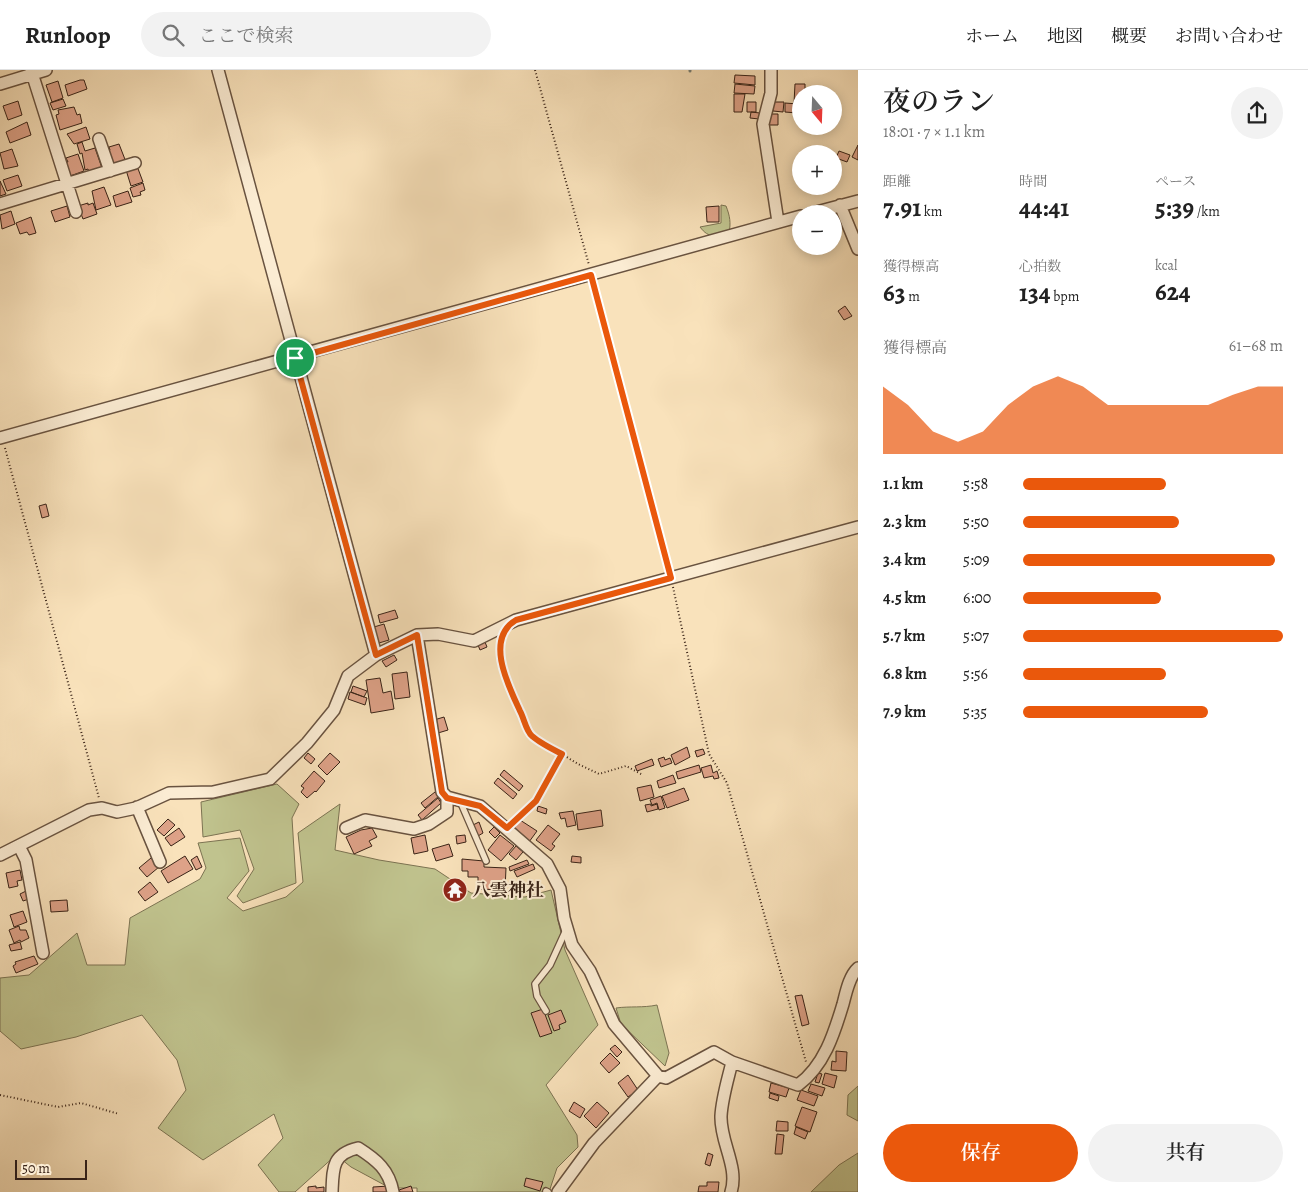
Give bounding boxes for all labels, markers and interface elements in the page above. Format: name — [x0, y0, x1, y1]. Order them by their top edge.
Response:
search box — [141, 12, 491, 57]
text: Runloop — [25, 19, 111, 51]
icon: search — [159, 21, 187, 49]
text: ここで検索 — [199, 23, 294, 49]
text: ホーム — [965, 24, 1019, 48]
text: 地図 — [1047, 24, 1083, 48]
text: 概要 — [1111, 24, 1147, 48]
text: お問い合わせ — [1175, 24, 1283, 48]
text: 夜のラン — [883, 83, 995, 121]
north arrow — [792, 85, 842, 135]
map controls — [792, 85, 842, 255]
button: share — [1231, 87, 1283, 139]
text: 18:01 · 7 × 1.1 km — [883, 121, 985, 143]
button: + — [792, 145, 842, 195]
text: 距離 — [883, 172, 911, 191]
text: 時間 — [1019, 172, 1047, 191]
text: ペース — [1155, 172, 1196, 191]
text: 7.91 — [883, 191, 921, 225]
text: 44:41 — [1019, 191, 1069, 225]
text: 5:39 — [1155, 191, 1194, 225]
text: km — [921, 202, 942, 221]
text: /km — [1194, 202, 1220, 221]
button: − — [792, 205, 842, 255]
text: kcal — [1155, 256, 1177, 275]
text: 獲得標高 — [883, 257, 939, 276]
text: 心拍数 — [1019, 257, 1061, 276]
text: 624 — [1155, 275, 1191, 309]
text: 63 — [883, 276, 905, 310]
text: 134 — [1019, 276, 1050, 310]
text: m — [905, 287, 920, 306]
text: bpm — [1050, 287, 1079, 306]
text: 61–68 m — [1229, 335, 1283, 357]
pin — [274, 337, 316, 379]
text: 獲得標高 — [883, 337, 947, 359]
icon: arrive — [281, 344, 309, 372]
text: 1.1 km — [883, 473, 923, 495]
text: 5:58 — [963, 473, 988, 495]
text: 2.3 km — [883, 511, 926, 533]
text: 5:50 — [963, 511, 989, 533]
text: 3.4 km — [883, 549, 926, 571]
text: 5:09 — [963, 549, 990, 571]
text: 4.5 km — [883, 587, 926, 609]
text: 6:00 — [963, 587, 991, 609]
text: 5.7 km — [883, 625, 926, 647]
text: 5:07 — [963, 625, 989, 647]
text: 6.8 km — [883, 663, 927, 685]
text: 5:56 — [963, 663, 988, 685]
text: 7.9 km — [883, 701, 926, 723]
text: 5:35 — [963, 701, 987, 723]
temple icon: 八雲神社 — [442, 877, 468, 903]
place label: 八雲神社 — [472, 878, 544, 902]
button: 保存 — [883, 1124, 1078, 1182]
button: 共有 — [1088, 1124, 1283, 1182]
scale bar — [15, 1157, 88, 1180]
text: 50 m — [22, 1159, 50, 1178]

